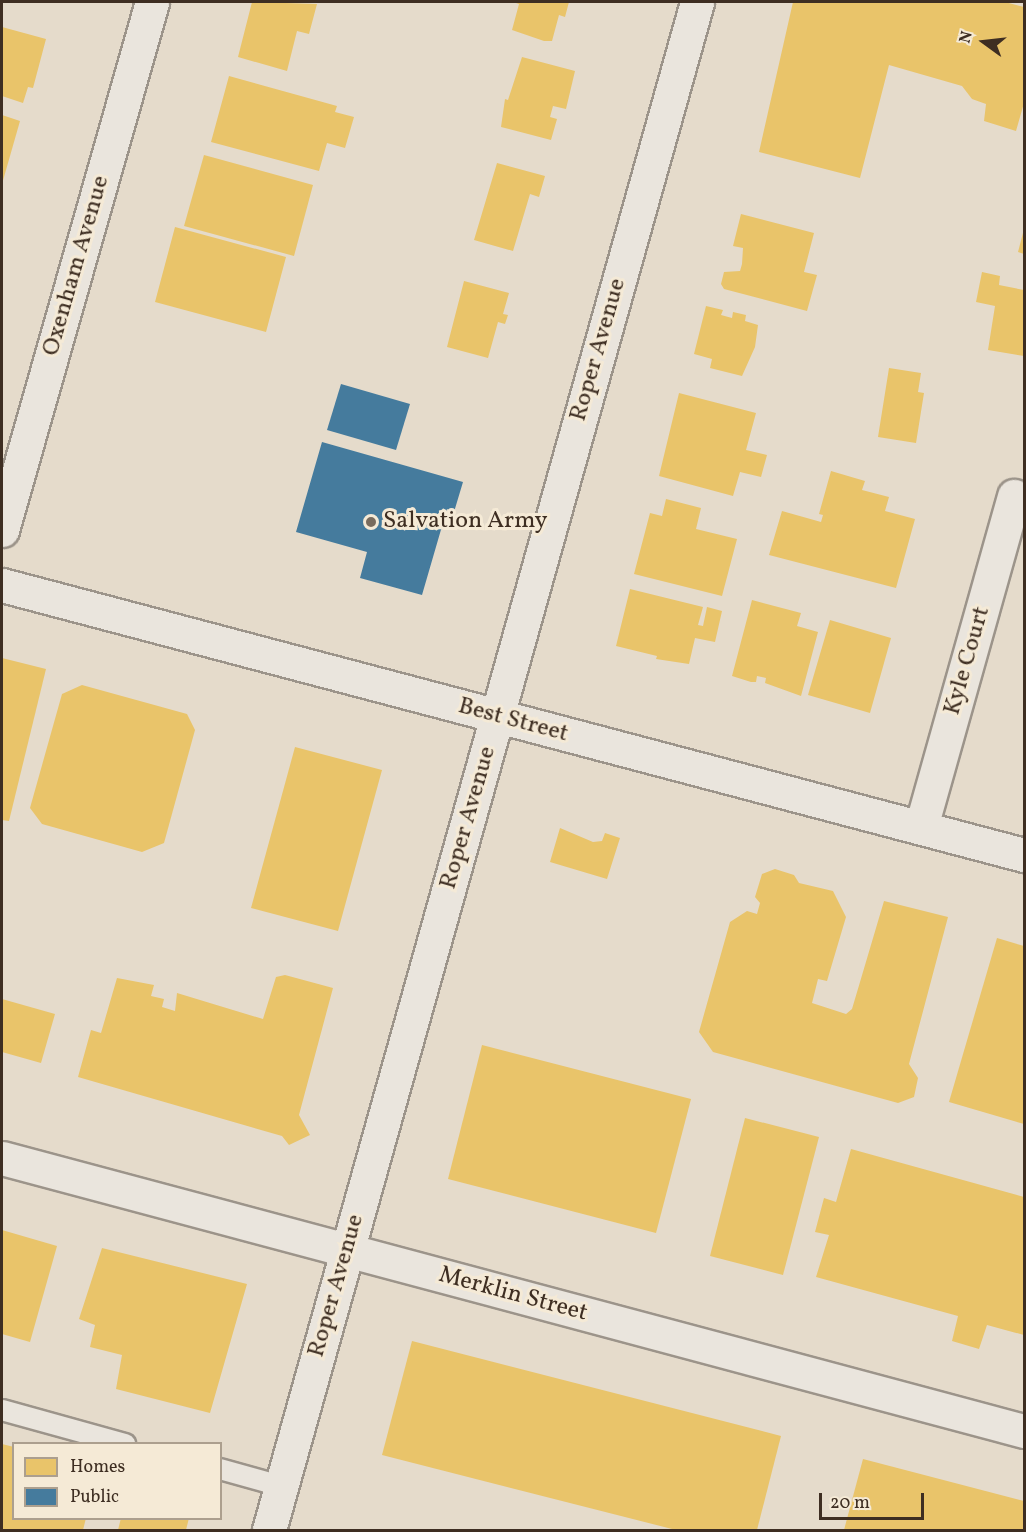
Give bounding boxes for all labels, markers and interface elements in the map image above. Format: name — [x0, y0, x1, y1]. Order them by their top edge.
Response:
north arrow — [954, 12, 1014, 72]
text: N — [954, 29, 979, 46]
street label: Oxenham Avenue — [38, 173, 116, 359]
street label: Roper Avenue — [565, 275, 633, 425]
place label: Salvation Army — [383, 508, 547, 536]
marker: Salvation Army — [364, 515, 378, 529]
street label: Kyle Court — [939, 603, 997, 719]
street label: Best Street — [455, 693, 571, 749]
street label: Roper Avenue — [435, 743, 503, 893]
street label: Roper Avenue — [303, 1211, 371, 1361]
street label: Merklin Street — [435, 1261, 591, 1329]
legend — [12, 1442, 222, 1520]
text: Homes — [70, 1455, 125, 1480]
scale bar — [822, 1481, 927, 1519]
text: Public — [70, 1485, 119, 1510]
text: 20 m — [830, 1491, 870, 1516]

